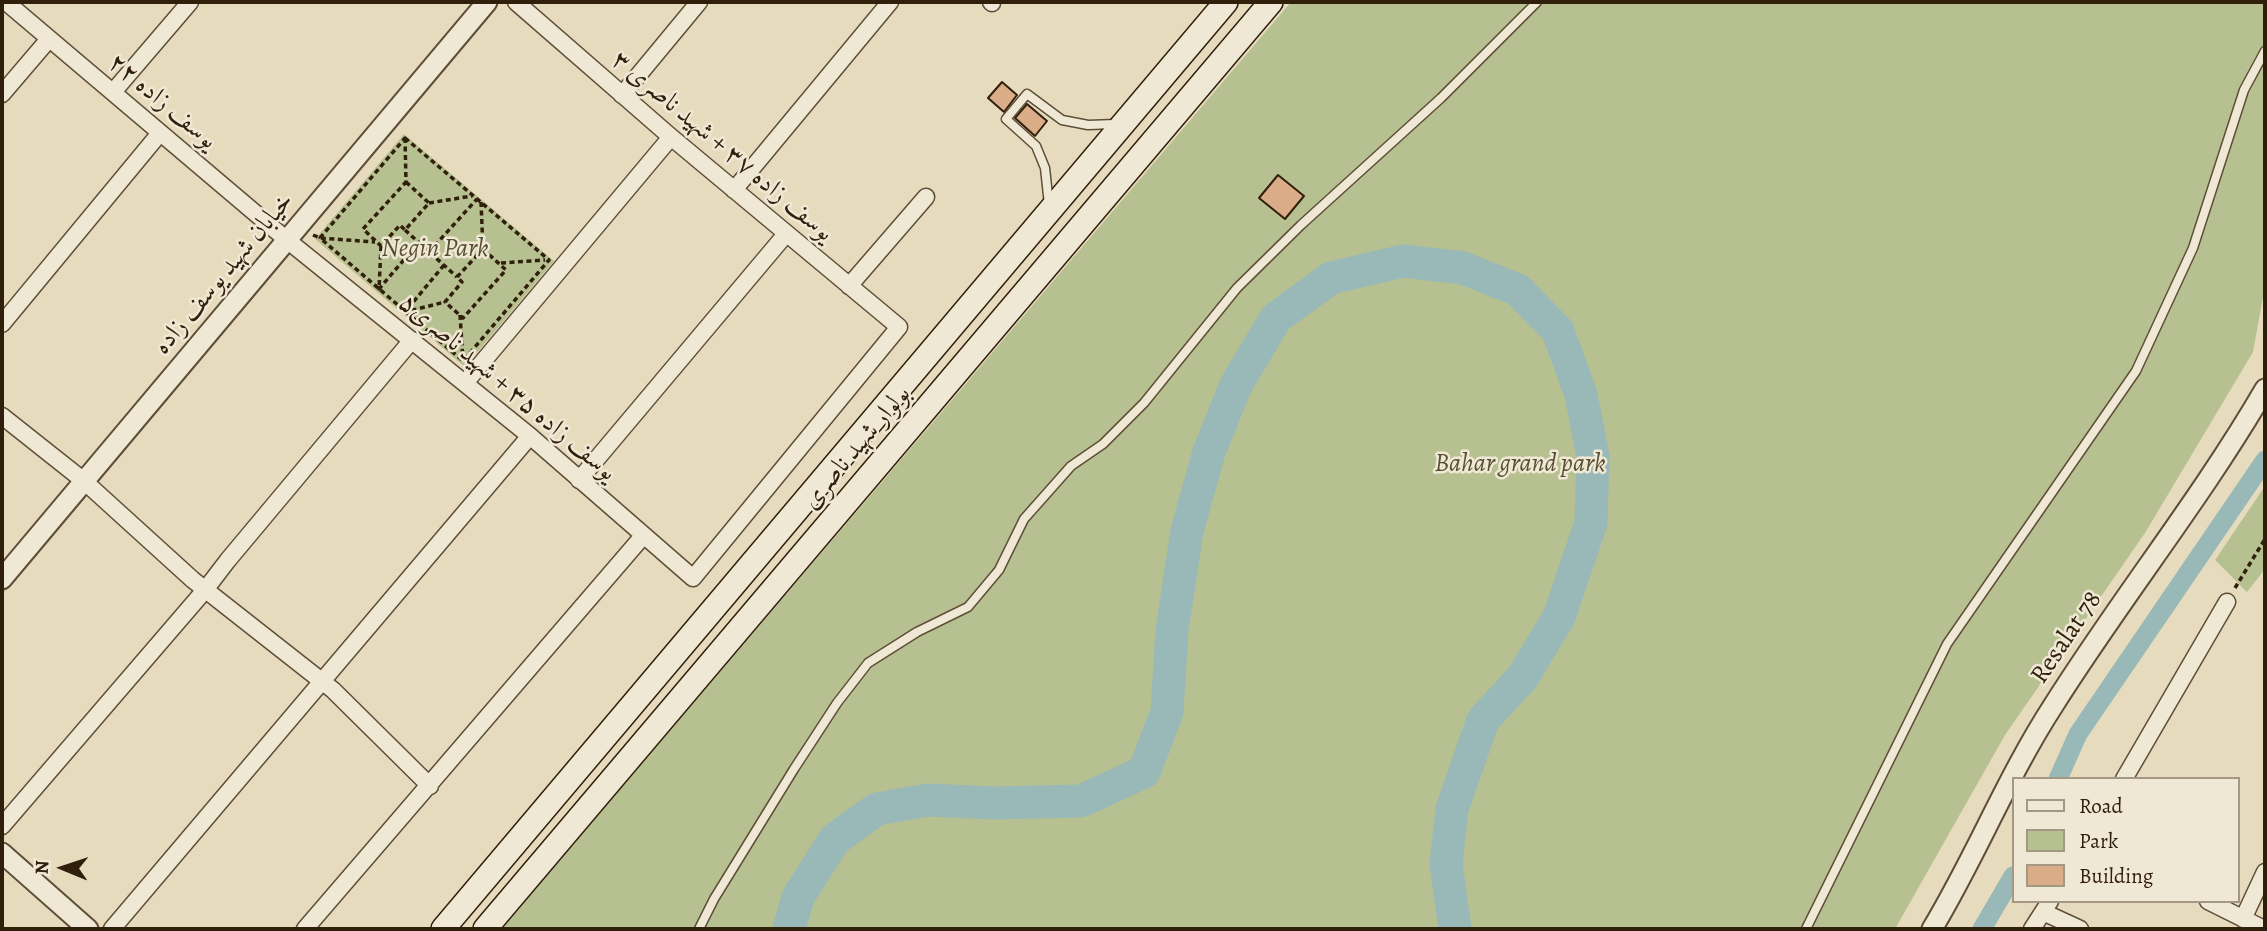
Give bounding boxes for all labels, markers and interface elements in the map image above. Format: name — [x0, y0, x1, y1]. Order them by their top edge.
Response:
street label: یوسف زاده ۳۷ + شهید ناصری ۳ — [605, 45, 839, 249]
street label: یوسف زاده ۲۲ — [101, 47, 223, 157]
street label: خیابان شهید یوسف زاده — [147, 187, 301, 361]
park label: Negin Park — [381, 234, 489, 266]
street label: یوسف زاده ۳۵ + شهید ناصری۵ — [392, 288, 622, 488]
street label: بولوار شهید ناصری — [796, 380, 918, 516]
park label: Bahar grand park — [1435, 449, 1605, 481]
street label: Resalat 78 — [2025, 586, 2109, 690]
legend — [2011, 777, 2239, 903]
text: Road — [2079, 792, 2123, 820]
text: Park — [2079, 827, 2118, 855]
north arrow — [28, 833, 98, 903]
text: N — [29, 860, 55, 875]
text: Building — [2079, 862, 2153, 890]

